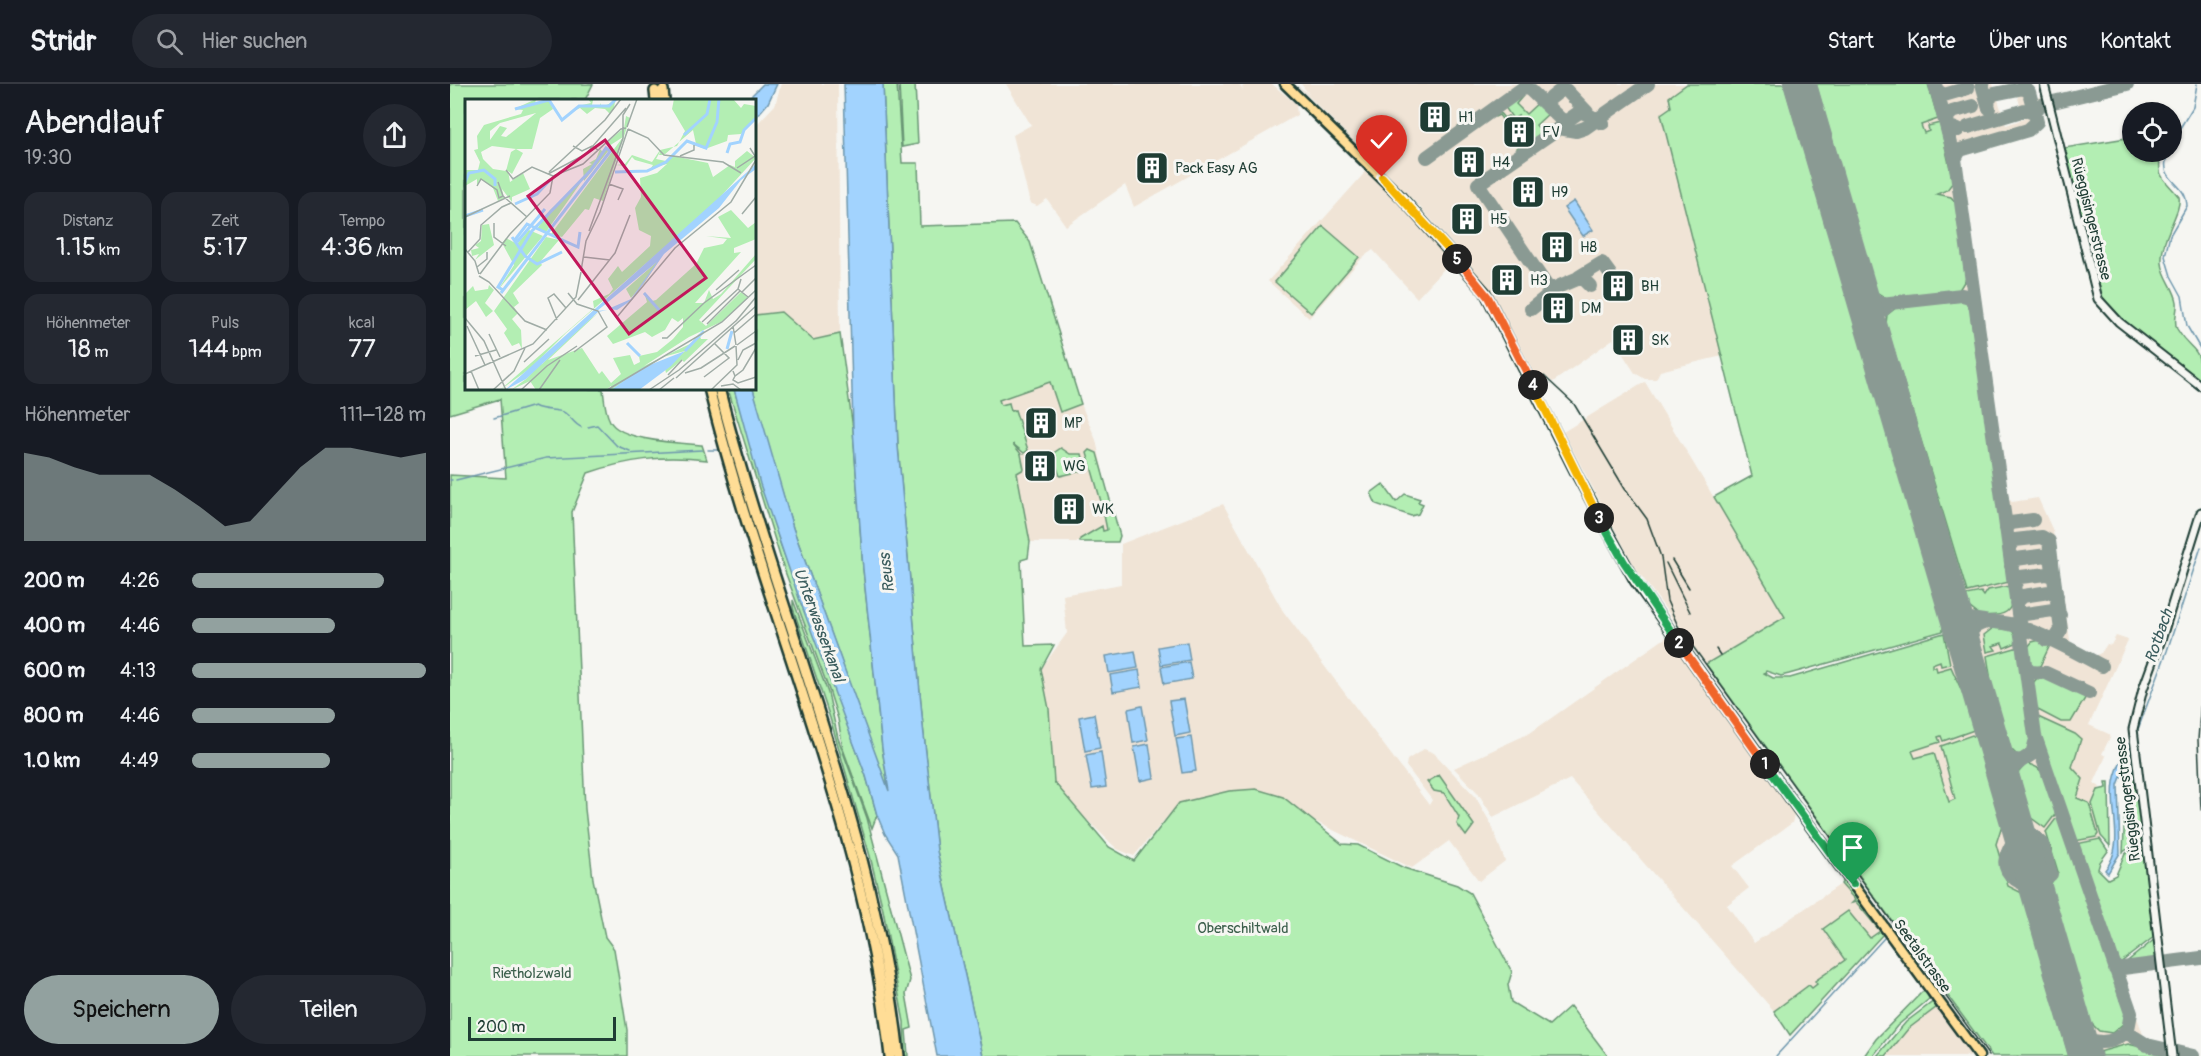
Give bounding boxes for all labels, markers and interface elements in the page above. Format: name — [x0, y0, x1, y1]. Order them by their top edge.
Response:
search box — [132, 14, 552, 68]
text: Stridr — [30, 24, 96, 59]
icon: search — [153, 25, 186, 58]
text: Hier suchen — [201, 27, 307, 55]
text: Start — [1828, 28, 1874, 55]
text: Karte — [1907, 28, 1956, 55]
text: Über uns — [1989, 28, 2067, 55]
text: Kontakt — [2100, 28, 2171, 55]
inset map — [465, 99, 756, 390]
building icon: H1 — [1417, 99, 1453, 135]
text: Abendlauf — [24, 102, 165, 143]
map controls — [2122, 102, 2182, 162]
button: locate — [2122, 102, 2182, 162]
button: share — [363, 104, 426, 167]
place label: H1 — [1458, 108, 1473, 127]
building icon: FV — [1501, 114, 1537, 150]
pin — [1356, 115, 1407, 177]
place label: FV — [1542, 123, 1560, 142]
icon: check — [1365, 124, 1398, 157]
building icon: H4 — [1451, 144, 1487, 180]
text: 19:30 — [24, 145, 72, 170]
building icon: Pack Easy AG — [1134, 150, 1170, 186]
place label: H4 — [1492, 153, 1510, 172]
street label: Rüeggisingerstrasse — [2067, 156, 2116, 283]
place label: Pack Easy AG — [1175, 159, 1258, 178]
building icon: H9 — [1510, 174, 1546, 210]
place label: H9 — [1551, 183, 1568, 202]
building icon: H5 — [1449, 201, 1485, 237]
place label: H5 — [1490, 210, 1508, 229]
text: Distanz — [63, 211, 113, 231]
text: Zeit — [211, 211, 239, 231]
text: Tempo — [339, 211, 385, 231]
building icon: H8 — [1539, 229, 1575, 265]
text: 1.15 — [56, 231, 96, 263]
text: 5:17 — [203, 231, 247, 263]
text: 4:36 — [321, 231, 373, 263]
place label: H8 — [1580, 238, 1597, 257]
text: km — [96, 240, 120, 260]
text: /km — [373, 240, 403, 260]
pin: 5 — [1442, 244, 1472, 274]
text: 5 — [1453, 249, 1461, 269]
building icon: H3 — [1489, 262, 1525, 298]
building icon: BH — [1600, 268, 1636, 304]
place label: H3 — [1530, 271, 1548, 290]
place label: BH — [1641, 277, 1659, 296]
building icon: DM — [1540, 290, 1576, 326]
place label: DM — [1581, 299, 1601, 318]
text: Höhenmeter — [45, 313, 131, 333]
text: Puls — [211, 313, 239, 333]
text: kcal — [349, 313, 375, 333]
building icon: SK — [1610, 322, 1646, 358]
place label: SK — [1651, 331, 1669, 350]
text: 18 — [68, 333, 91, 365]
text: 144 — [188, 333, 229, 365]
text: 77 — [348, 333, 376, 365]
text: m — [91, 342, 108, 362]
text: bpm — [229, 342, 262, 362]
pin: 4 — [1518, 370, 1548, 400]
text: 4 — [1528, 375, 1538, 395]
text: Höhenmeter — [24, 402, 130, 427]
text: 111–128 m — [340, 402, 426, 427]
building icon: MP — [1023, 405, 1059, 441]
place label: MP — [1064, 414, 1083, 433]
building icon: WG — [1022, 448, 1058, 484]
place label: WG — [1063, 457, 1086, 476]
building icon: WK — [1051, 491, 1087, 527]
place label: WK — [1092, 500, 1114, 519]
pin: 3 — [1584, 503, 1614, 533]
text: 3 — [1595, 508, 1603, 528]
water label: Reuss — [874, 550, 899, 594]
water label: Unterwasserkanal — [789, 565, 850, 687]
text: 200 m — [24, 568, 85, 593]
text: 4:26 — [120, 568, 160, 593]
water label: Rotbach — [2141, 605, 2178, 665]
text: 400 m — [24, 613, 85, 638]
text: 4:46 — [120, 613, 160, 638]
pin: 2 — [1664, 628, 1694, 658]
text: 2 — [1675, 633, 1683, 653]
text: 600 m — [24, 658, 85, 683]
text: 4:13 — [120, 658, 156, 683]
text: 800 m — [24, 703, 84, 728]
text: 4:46 — [120, 703, 160, 728]
street label: Rüeggisingerstrasse — [2111, 735, 2145, 862]
text: 1.0 km — [24, 748, 80, 773]
text: 4:49 — [120, 748, 159, 773]
pin: 1 — [1750, 749, 1780, 779]
text: 1 — [1762, 754, 1768, 774]
pin — [1827, 822, 1878, 884]
icon: arrive — [1836, 831, 1869, 864]
street label: Seetalstrasse — [1889, 916, 1955, 997]
park label: Oberschiltwald — [1197, 919, 1289, 938]
park label: Rietholzwald — [492, 964, 572, 983]
button: Speichern — [24, 975, 219, 1044]
button: Teilen — [231, 975, 426, 1044]
scale bar — [468, 1014, 616, 1042]
text: 200 m — [477, 1017, 525, 1037]

